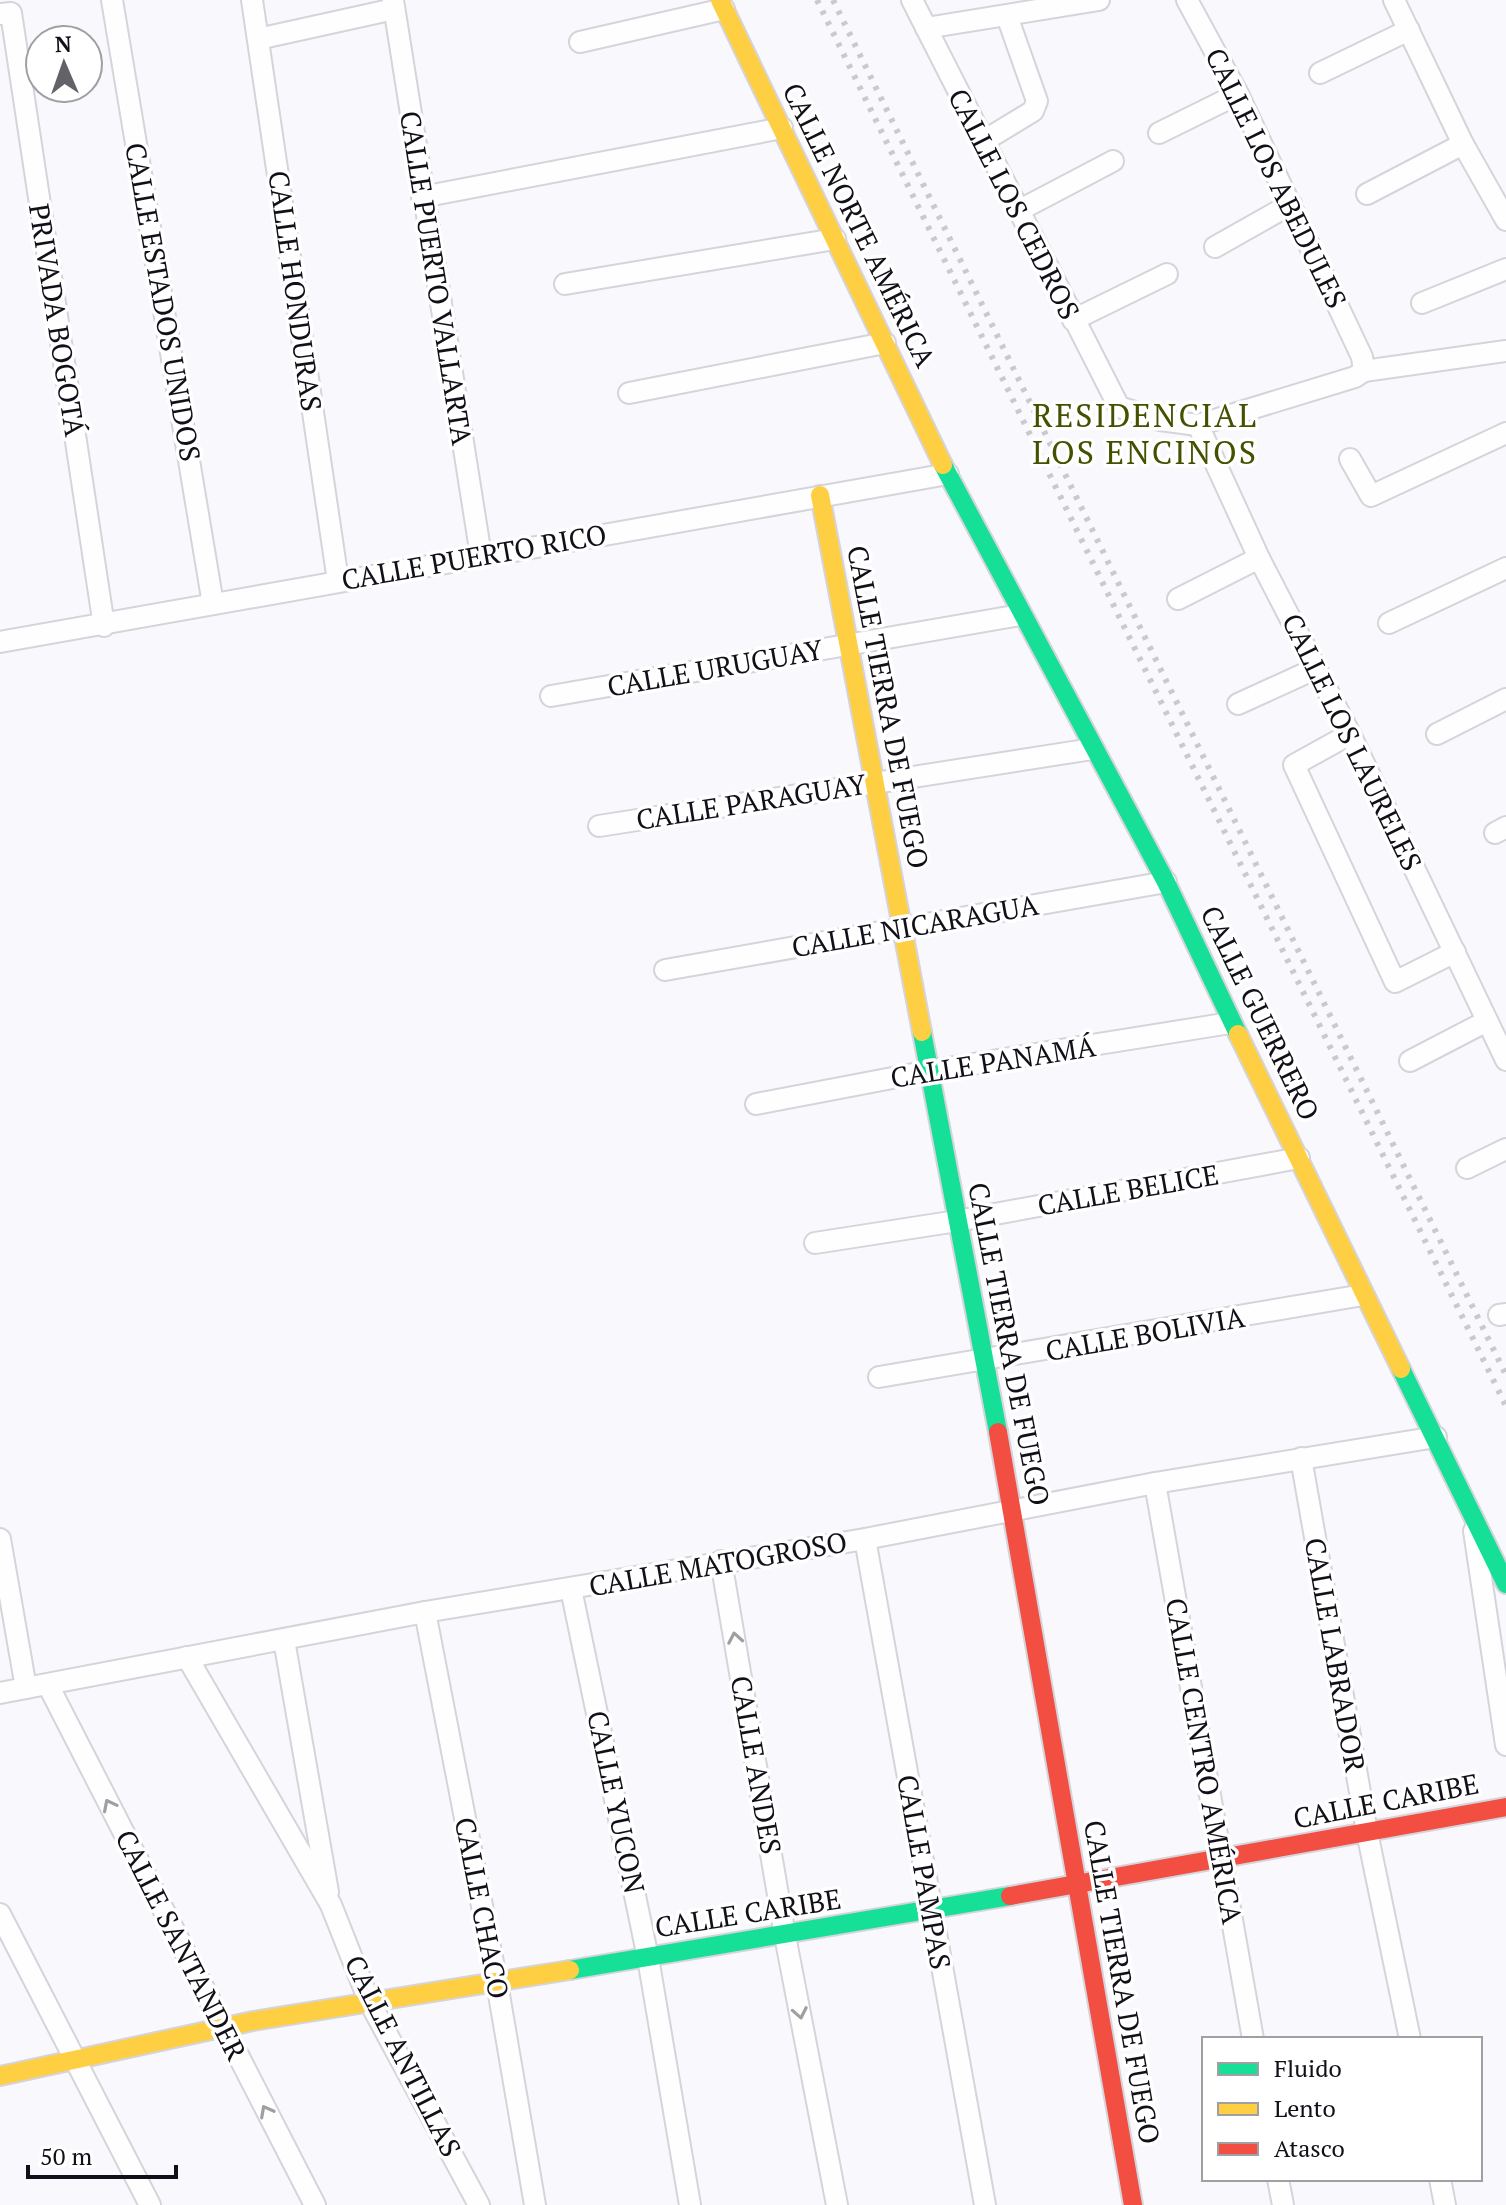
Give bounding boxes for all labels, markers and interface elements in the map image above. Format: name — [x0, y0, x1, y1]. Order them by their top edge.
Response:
north arrow — [24, 24, 104, 104]
text: N — [54, 29, 72, 58]
street label: CALLE LOS ABEDULES — [1197, 42, 1356, 314]
street label: CALLE NORTE AMÉRICA — [774, 77, 945, 374]
street label: CALLE LOS CEDROS — [940, 82, 1089, 326]
street label: CALLE PUERTO VALLARTA — [392, 108, 481, 449]
street label: CALLE ESTADOS UNIDOS — [117, 140, 210, 464]
street label: CALLE HONDURAS — [260, 168, 331, 414]
street label: PRIVADA BOGOTÁ — [21, 201, 94, 440]
district label: RESIDENCIAL LOS ENCINOS — [1032, 394, 1258, 473]
street label: CALLE PUERTO RICO — [338, 515, 609, 598]
street label: CALLE TIERRA DE FUEGO — [839, 542, 938, 871]
street label: CALLE LOS LAURELES — [1274, 607, 1431, 876]
street label: CALLE URUGUAY — [604, 630, 827, 705]
street label: CALLE PARAGUAY — [633, 765, 869, 838]
street label: CALLE NICARAGUA — [789, 885, 1042, 965]
street label: CALLE GUERRERO — [1192, 899, 1328, 1126]
street label: CALLE PANAMÁ — [888, 1027, 1099, 1096]
street label: CALLE BELICE — [1034, 1155, 1221, 1224]
street label: CALLE TIERRA DE FUEGO — [960, 1179, 1059, 1508]
street label: CALLE BOLIVIA — [1042, 1298, 1248, 1369]
street label: CALLE MATOGROSO — [586, 1523, 850, 1604]
street label: CALLE LABRADOR — [1297, 1535, 1374, 1775]
street label: CALLE CENTRO AMÉRICA — [1158, 1595, 1252, 1928]
one-way arrow — [727, 1631, 744, 1645]
street label: CALLE ANDES — [723, 1673, 790, 1857]
street label: CALLE YUCON — [579, 1707, 654, 1897]
street label: CALLE CARIBE — [1290, 1764, 1482, 1837]
street label: CALLE PAMPAS — [889, 1772, 960, 1972]
one-way arrow — [103, 1798, 119, 1813]
street label: CALLE CHACO — [447, 1814, 518, 2002]
street label: CALLE TIERRA DE FUEGO — [1076, 1817, 1169, 2147]
street label: CALLE SANTANDER — [107, 1823, 256, 2066]
street label: CALLE CARIBE — [652, 1880, 844, 1945]
street label: CALLE ANTILLAS — [337, 1949, 470, 2163]
one-way arrow — [791, 2005, 808, 2019]
legend — [1202, 2037, 1482, 2181]
text: Fluido — [1274, 2052, 1342, 2084]
text: Lento — [1274, 2092, 1336, 2124]
one-way arrow — [260, 2105, 275, 2119]
scale bar — [28, 2129, 176, 2179]
text: Atasco — [1274, 2132, 1345, 2164]
text: 50 m — [40, 2140, 92, 2172]

